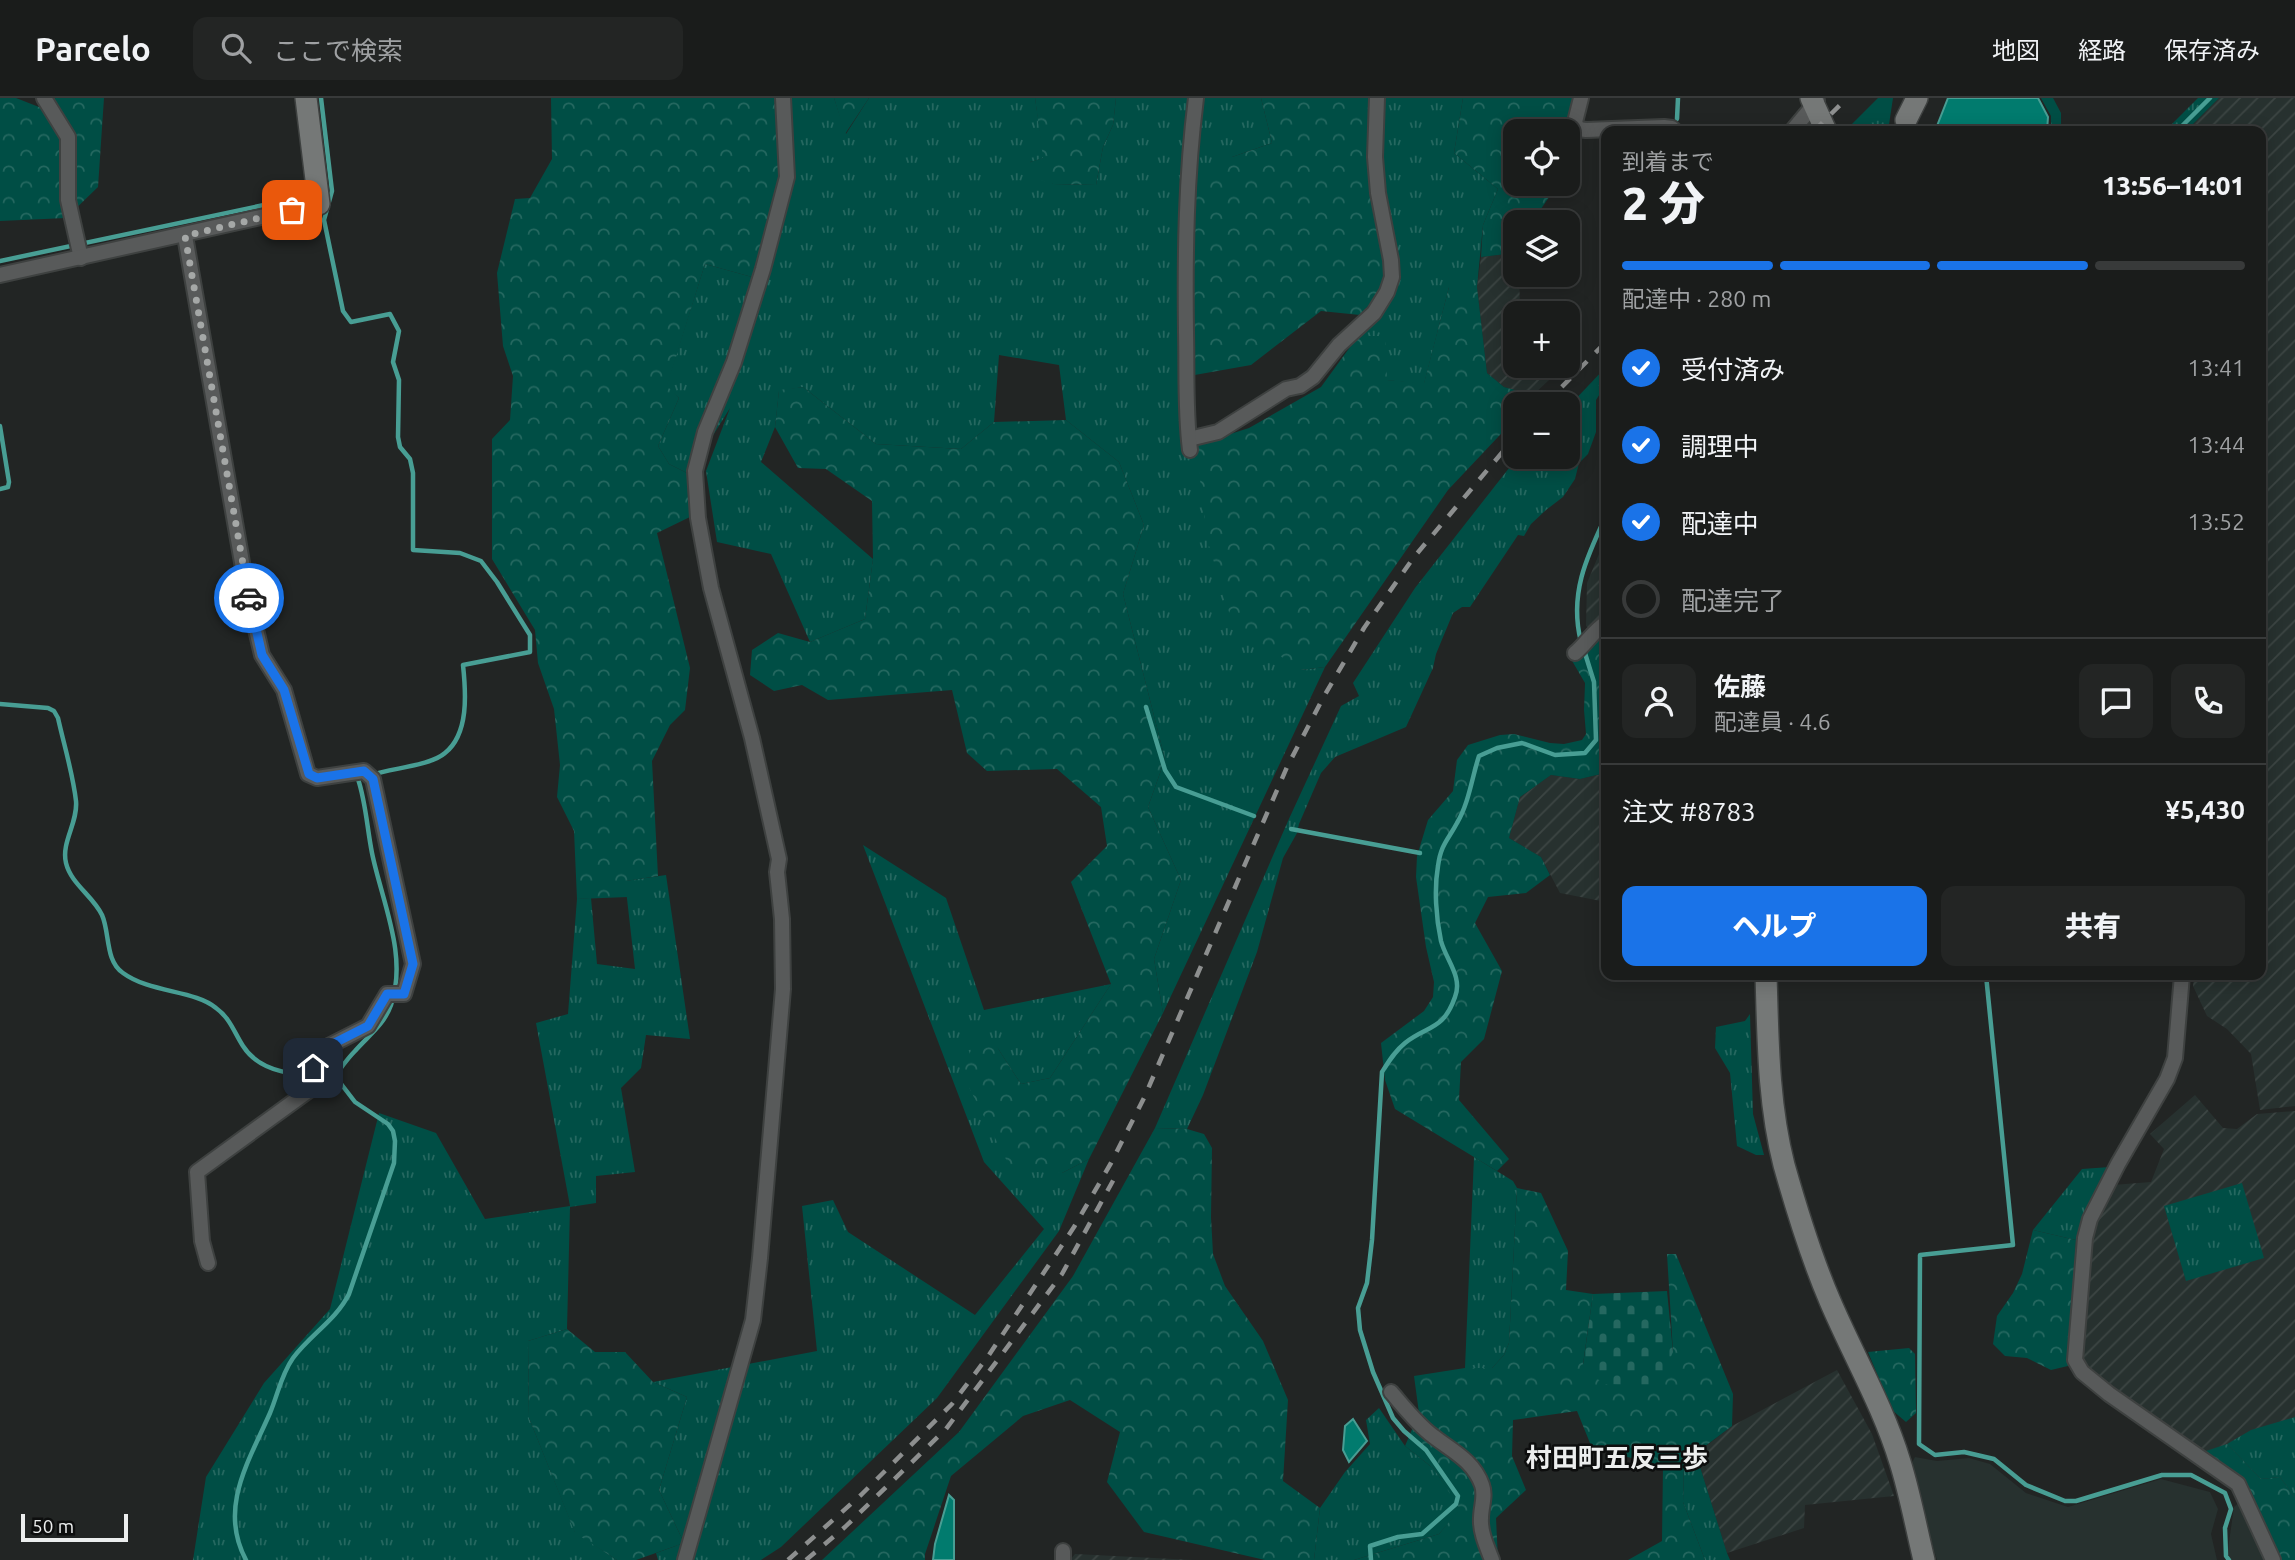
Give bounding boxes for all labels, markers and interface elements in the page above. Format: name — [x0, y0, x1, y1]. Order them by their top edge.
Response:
search box — [193, 17, 683, 80]
icon: search — [217, 29, 255, 67]
text: Parcelo — [35, 30, 151, 67]
text: ここで検索 — [273, 36, 403, 65]
text: 地図 — [1992, 37, 2040, 64]
text: 経路 — [2078, 37, 2126, 64]
text: 保存済み — [2164, 37, 2260, 64]
map controls — [1503, 119, 1580, 469]
button: locate — [1503, 119, 1580, 196]
text: 到着まで — [1622, 149, 1714, 174]
text: 13:56–14:01 — [2102, 171, 2245, 200]
text: 2 分 — [1622, 177, 1705, 229]
pin — [262, 180, 322, 240]
icon: bag — [273, 191, 311, 229]
button: layers — [1503, 210, 1580, 287]
text: 配達中 · 280 m — [1622, 286, 1771, 311]
button: + — [1503, 301, 1580, 378]
icon: check — [1622, 349, 1660, 387]
text: 受付済み — [1681, 355, 1785, 384]
text: 13:41 — [2187, 355, 2245, 380]
button: − — [1503, 392, 1580, 469]
icon: check — [1622, 426, 1660, 464]
text: 調理中 — [1681, 432, 1759, 461]
text: 13:44 — [2187, 432, 2245, 457]
icon: check — [1622, 503, 1660, 541]
text: 配達中 — [1681, 509, 1759, 538]
text: 13:52 — [2187, 509, 2245, 534]
courier — [214, 563, 284, 633]
icon: car — [230, 579, 268, 617]
text: 配達完了 — [1681, 586, 1785, 615]
button: person — [1622, 664, 1696, 738]
button: chat — [2079, 664, 2153, 738]
button: phone — [2171, 664, 2245, 738]
text: 佐藤 — [1714, 672, 1766, 701]
text: 配達員 · 4.6 — [1714, 709, 1831, 734]
text: ¥5,430 — [2165, 795, 2245, 824]
text: 注文 #8783 — [1622, 797, 1756, 826]
button: ヘルプ — [1622, 886, 1927, 966]
button: 共有 — [1941, 886, 2245, 966]
pin — [283, 1038, 343, 1098]
icon: home — [294, 1049, 332, 1087]
district label: 村田町五反三歩 — [1526, 1443, 1708, 1472]
scale bar — [21, 1511, 128, 1543]
text: 50 m — [32, 1515, 74, 1537]

